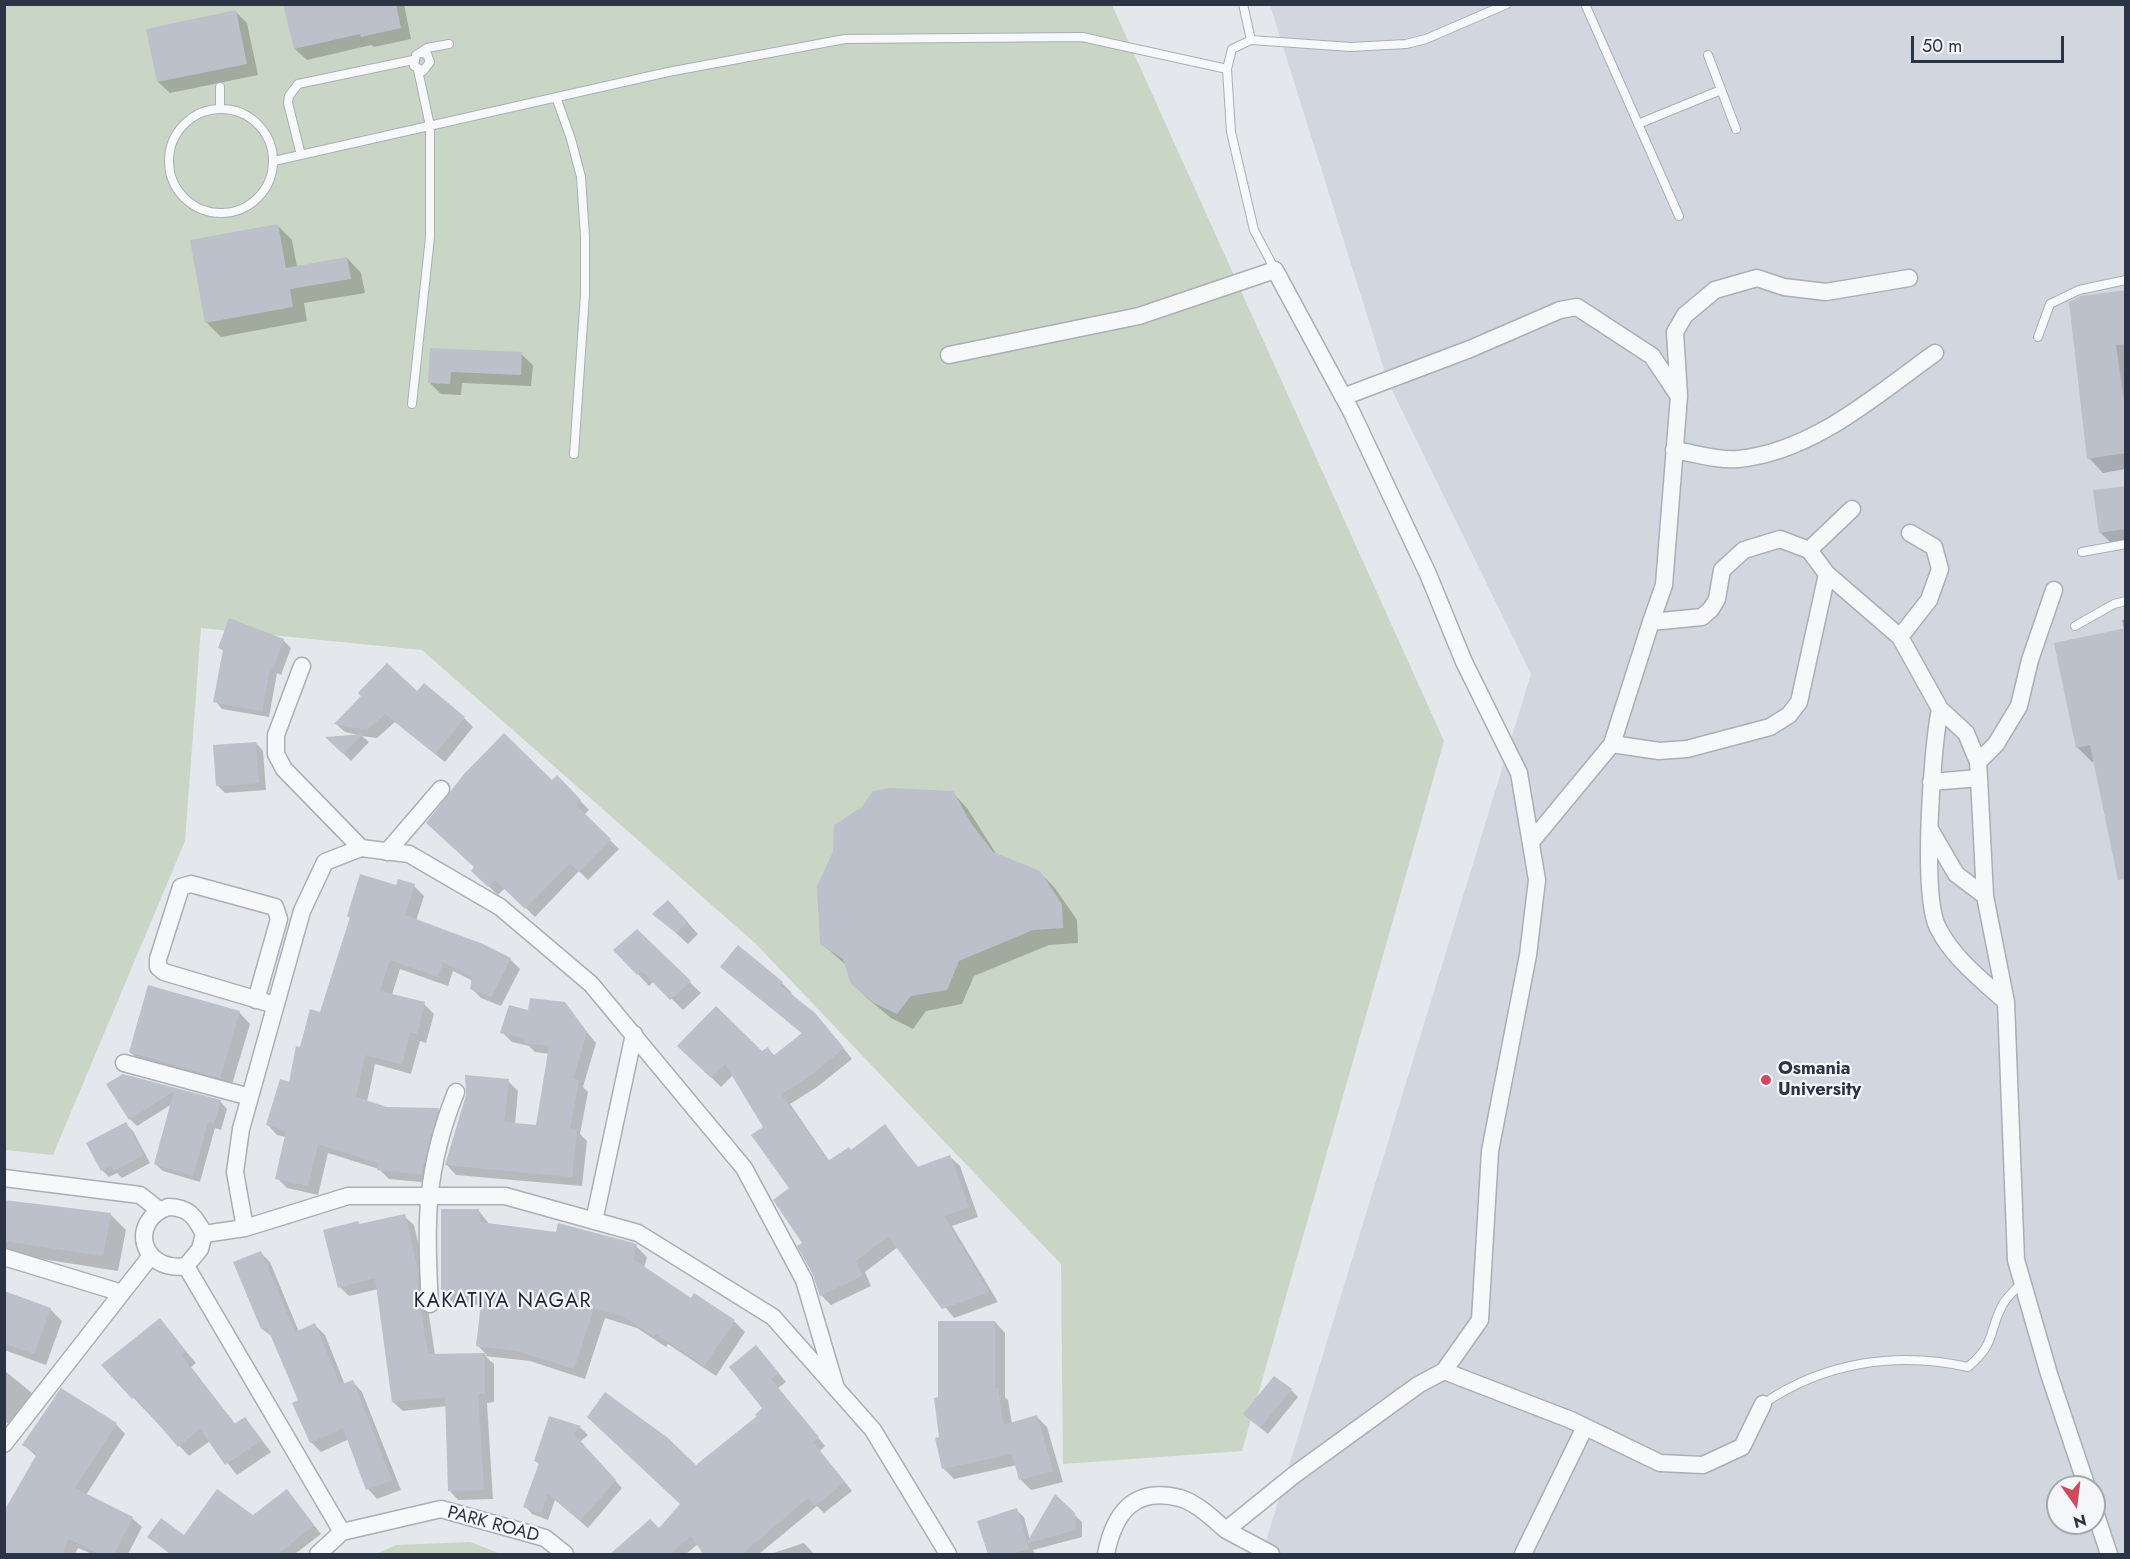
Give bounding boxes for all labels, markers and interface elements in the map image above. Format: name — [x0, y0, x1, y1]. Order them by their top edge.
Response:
scale bar — [1914, 24, 2067, 62]
text: 50 m — [1922, 33, 1962, 59]
place label: Osmania University — [1778, 1059, 1861, 1102]
marker: Osmania University — [1759, 1073, 1773, 1087]
district label: KAKATIYA NAGAR — [414, 1290, 592, 1314]
north arrow — [2046, 1475, 2106, 1535]
street label: PARK ROAD — [445, 1502, 541, 1548]
text: N — [2071, 1508, 2089, 1534]

